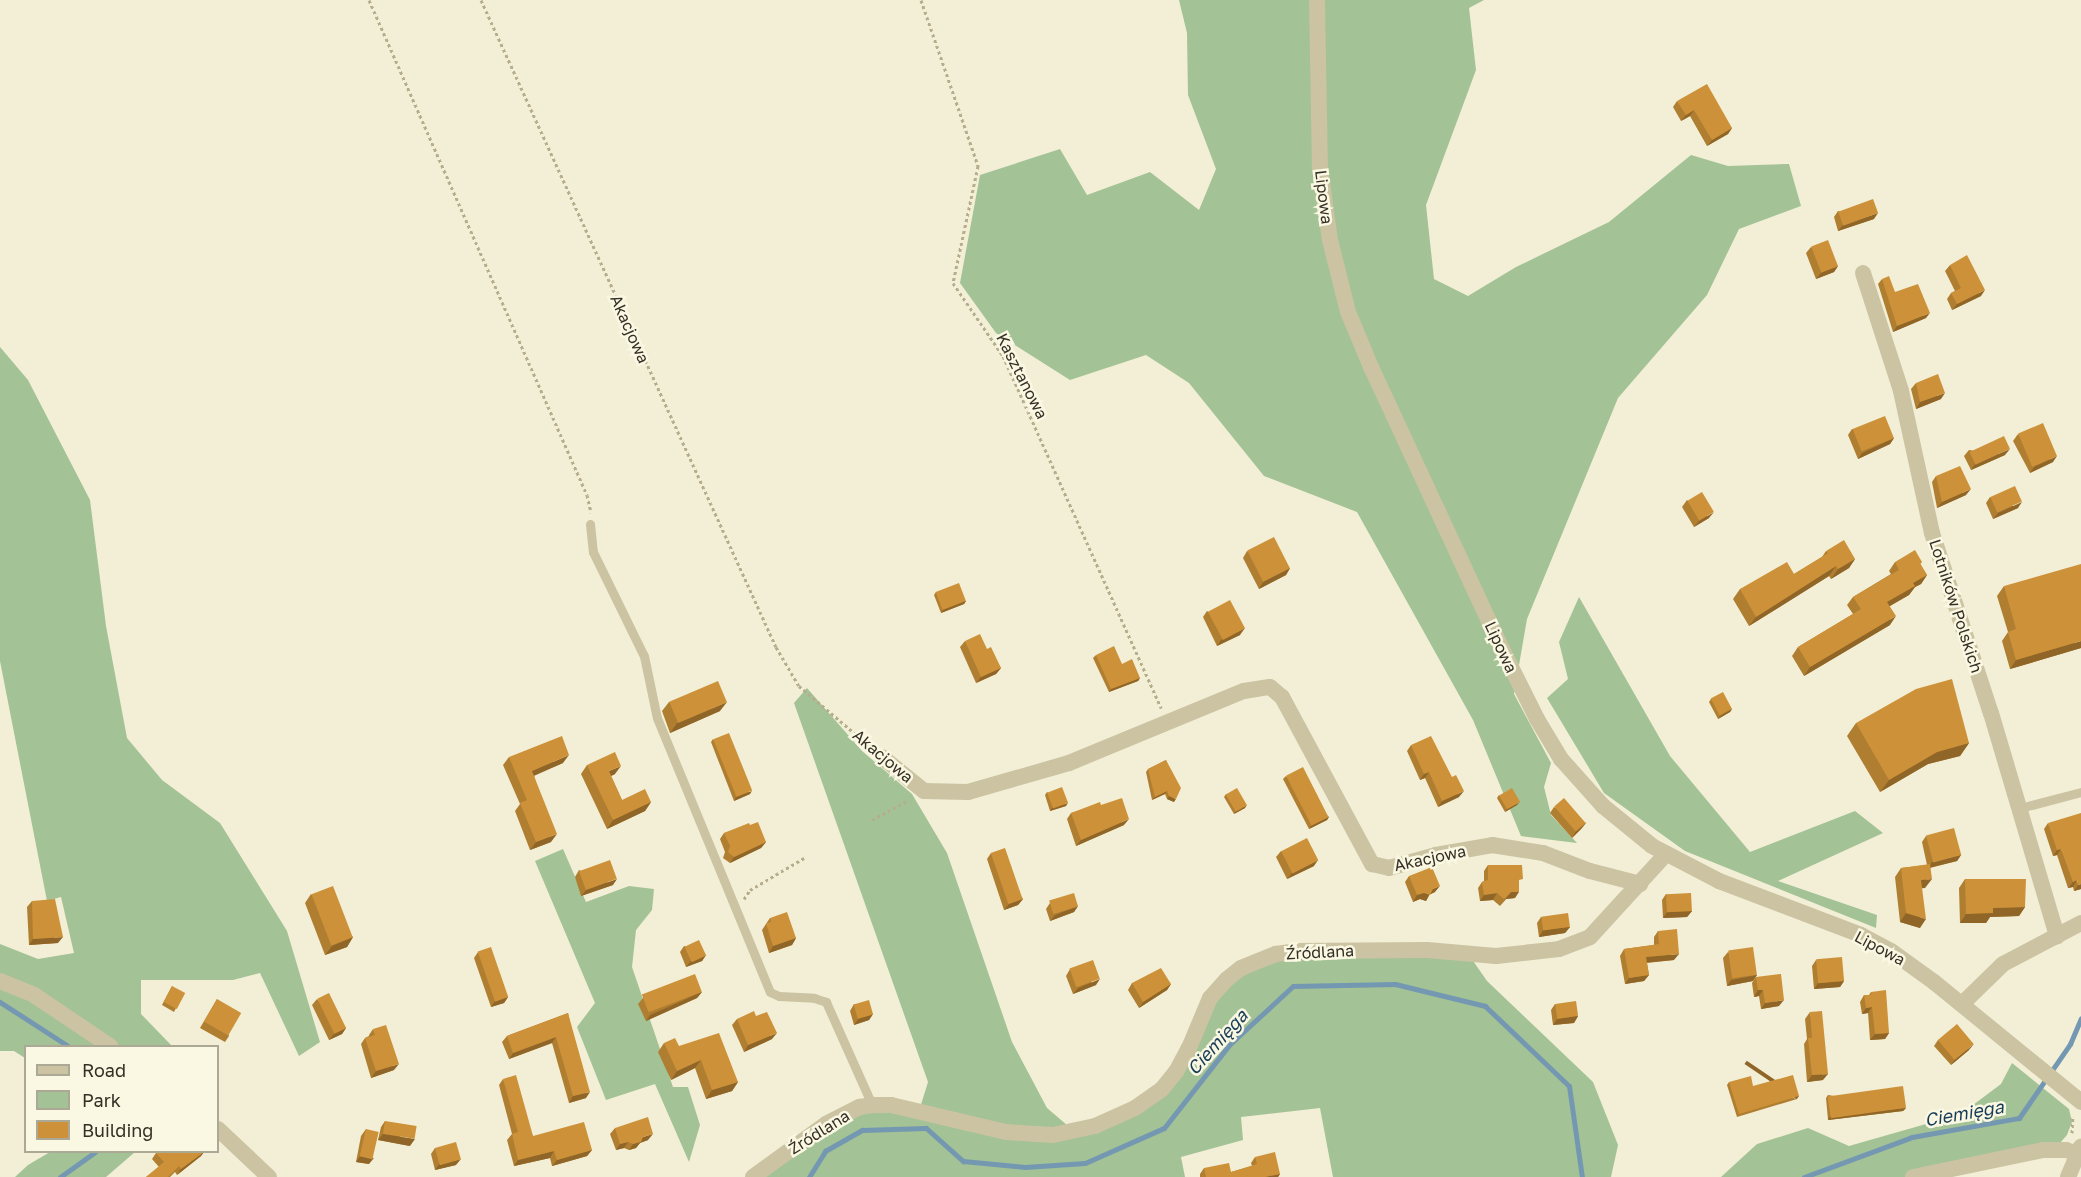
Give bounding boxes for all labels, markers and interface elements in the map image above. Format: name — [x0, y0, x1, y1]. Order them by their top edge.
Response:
street label: Lipowa — [1311, 169, 1337, 225]
street label: Akacjowa — [606, 292, 654, 366]
street label: Kasztanowa — [992, 330, 1052, 422]
street label: Lotników Polskich — [1925, 537, 1987, 675]
street label: Lipowa — [1481, 618, 1521, 676]
street label: Akacjowa — [849, 725, 917, 787]
street label: Akacjowa — [1392, 841, 1468, 875]
street label: Lipowa — [1851, 927, 1909, 969]
street label: Źródlana — [1285, 941, 1355, 963]
water label: Ciemięga — [1182, 1005, 1252, 1079]
legend — [24, 1045, 219, 1153]
text: Road — [82, 1059, 126, 1081]
text: Park — [82, 1089, 121, 1111]
water label: Ciemięga — [1923, 1095, 2005, 1131]
street label: Źródlana — [785, 1106, 853, 1158]
text: Building — [82, 1119, 153, 1141]

